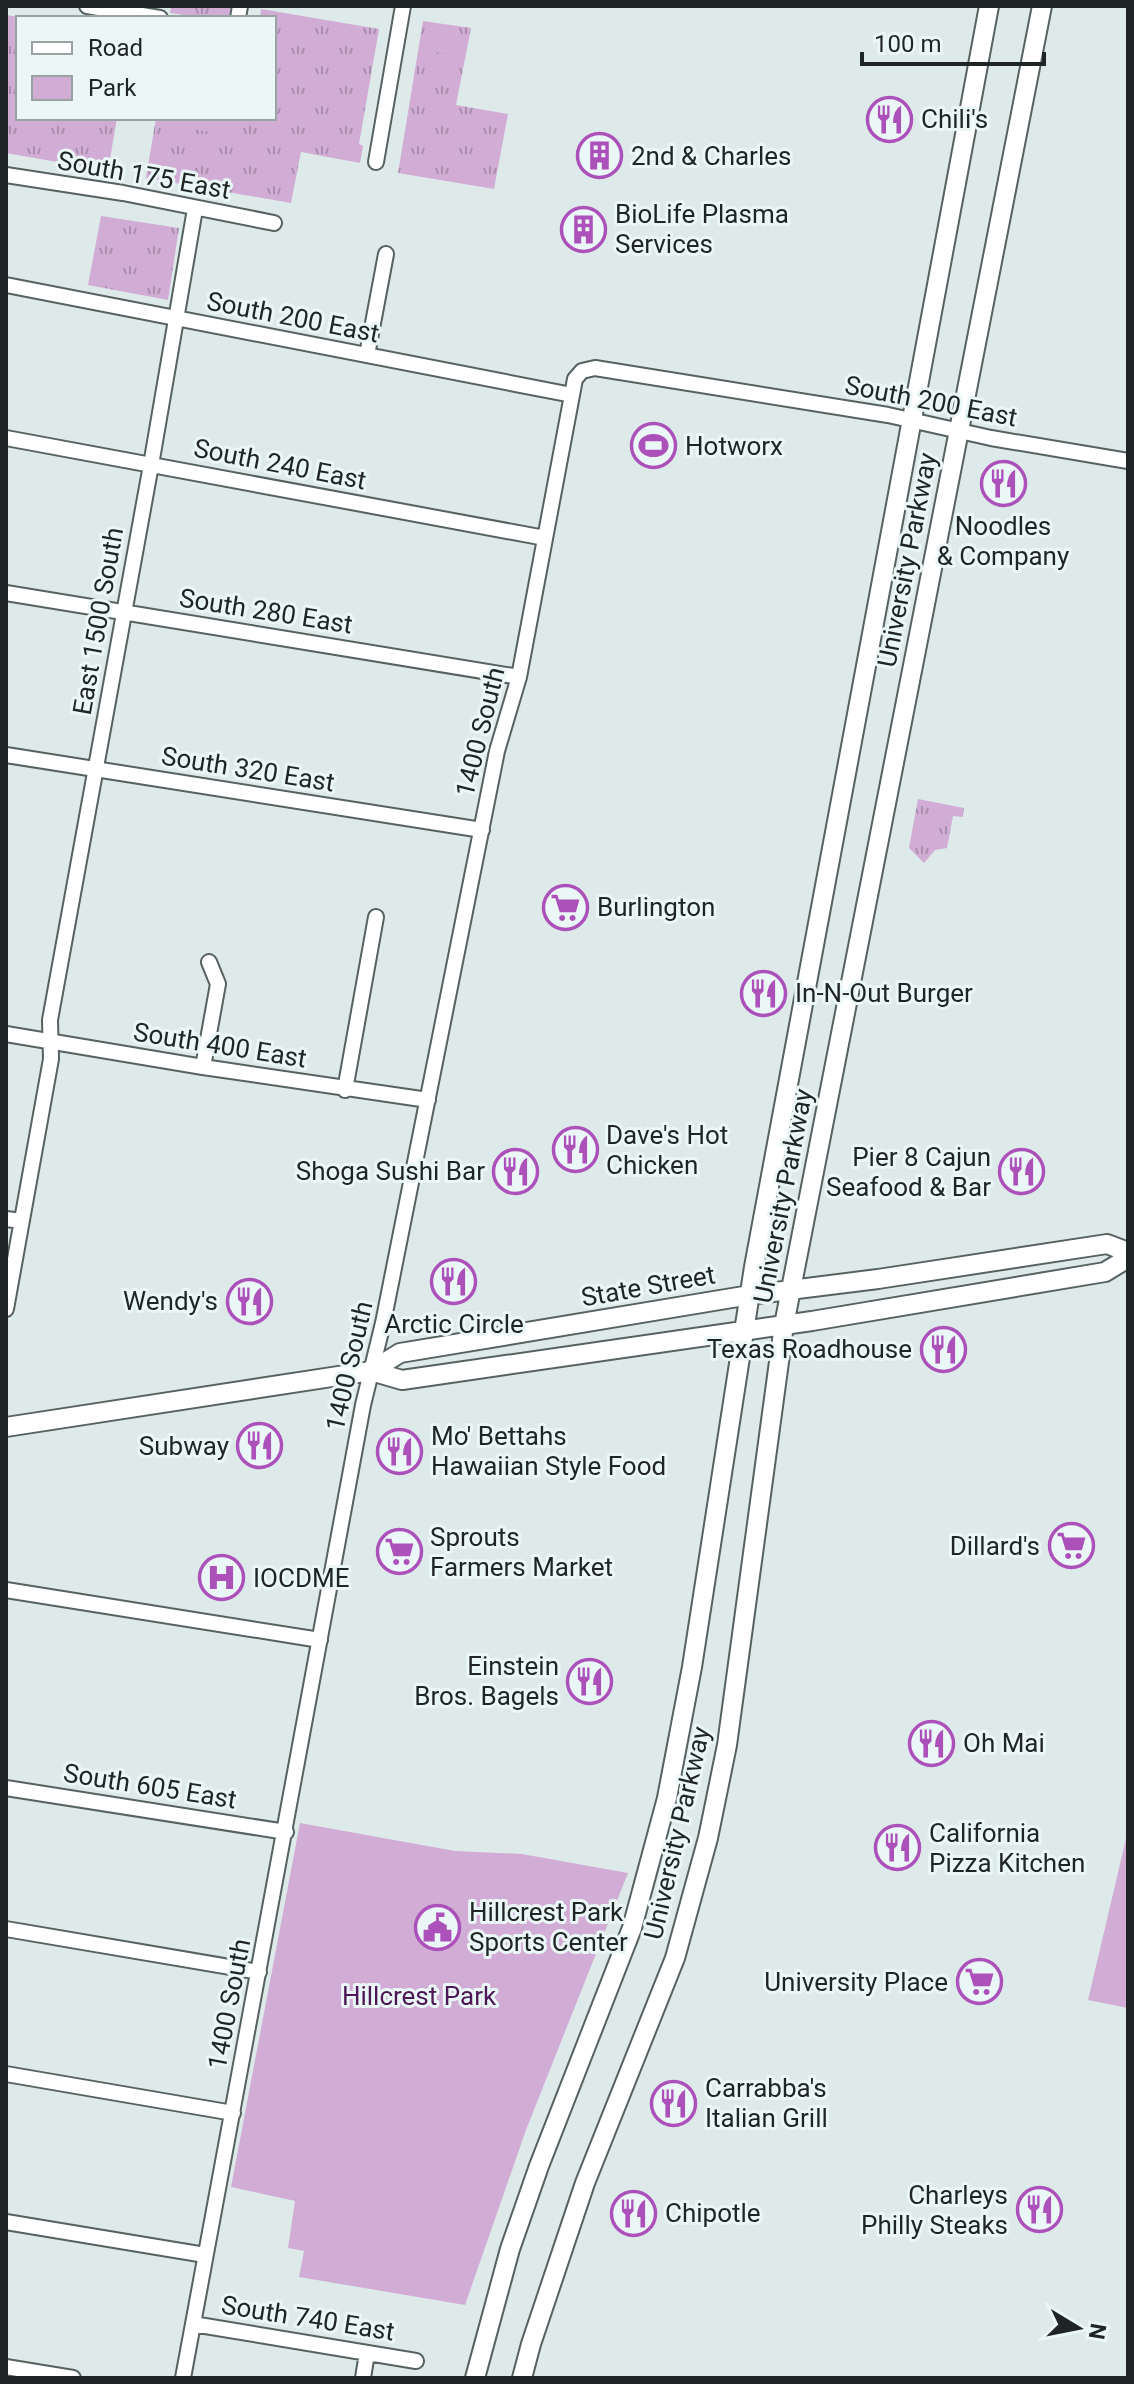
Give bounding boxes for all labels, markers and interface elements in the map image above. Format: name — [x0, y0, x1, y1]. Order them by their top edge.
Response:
legend — [16, 16, 276, 120]
scale bar — [862, 16, 1044, 66]
text: 100 m — [874, 30, 941, 58]
text: Road — [88, 34, 143, 62]
text: Park — [88, 74, 137, 102]
restaurant icon: Chili's — [866, 95, 914, 143]
place label: Chili's — [921, 104, 988, 134]
building icon: 2nd & Charles — [576, 132, 624, 180]
place label: 2nd & Charles — [631, 141, 791, 171]
street label: South 175 East — [55, 145, 233, 205]
place label: BioLife Plasma Services — [615, 199, 789, 259]
building icon: BioLife Plasma Services — [560, 205, 608, 253]
street label: South 200 East — [204, 286, 382, 348]
street label: South 200 East — [842, 370, 1020, 432]
sports icon: Hotworx — [630, 422, 678, 470]
place label: Hotworx — [685, 431, 783, 461]
street label: South 240 East — [191, 433, 369, 495]
street label: University Parkway — [872, 450, 942, 670]
restaurant icon: Noodles & Company — [979, 459, 1027, 507]
place label: Noodles & Company — [937, 511, 1069, 571]
street label: East 1500 South — [67, 525, 129, 717]
street label: South 280 East — [177, 582, 355, 640]
street label: 1400 South — [449, 664, 511, 800]
street label: South 320 East — [159, 740, 337, 798]
supermarket icon: Burlington — [542, 883, 590, 931]
place label: Burlington — [597, 892, 715, 922]
restaurant icon: In-N-Out Burger — [740, 969, 788, 1017]
place label: In-N-Out Burger — [795, 978, 973, 1008]
street label: South 400 East — [131, 1016, 309, 1074]
street label: University Parkway — [748, 1086, 818, 1306]
place label: Dave's Hot Chicken — [606, 1120, 728, 1180]
restaurant icon: Dave's Hot Chicken — [551, 1126, 599, 1174]
place label: Pier 8 Cajun Seafood & Bar — [826, 1142, 991, 1202]
restaurant icon: Shoga Sushi Bar — [492, 1147, 540, 1195]
restaurant icon: Pier 8 Cajun Seafood & Bar — [998, 1148, 1046, 1196]
place label: Shoga Sushi Bar — [296, 1156, 485, 1186]
restaurant icon: Arctic Circle — [430, 1257, 478, 1305]
street label: State Street — [579, 1259, 717, 1313]
restaurant icon: Wendy's — [225, 1277, 273, 1325]
place label: Wendy's — [123, 1286, 218, 1316]
street label: 1400 South — [320, 1298, 378, 1434]
place label: Arctic Circle — [384, 1309, 524, 1339]
restaurant icon: Texas Roadhouse — [919, 1325, 967, 1373]
place label: Texas Roadhouse — [707, 1334, 912, 1364]
place label: Mo' Bettahs Hawaiian Style Food — [431, 1421, 666, 1481]
restaurant icon: Subway — [236, 1422, 284, 1470]
restaurant icon: Mo' Bettahs Hawaiian Style Food — [376, 1427, 424, 1475]
place label: Subway — [139, 1431, 229, 1461]
place label: Sprouts Farmers Market — [430, 1522, 613, 1582]
supermarket icon: Dillard's — [1047, 1522, 1095, 1570]
supermarket icon: Sprouts Farmers Market — [375, 1528, 423, 1576]
place label: Dillard's — [950, 1531, 1040, 1561]
hospital icon: IOCDME — [198, 1554, 246, 1602]
place label: IOCDME — [253, 1563, 349, 1593]
place label: Einstein Bros. Bagels — [414, 1651, 559, 1711]
restaurant icon: Einstein Bros. Bagels — [566, 1657, 614, 1705]
restaurant icon: Oh Mai — [908, 1719, 956, 1767]
street label: University Parkway — [638, 1724, 716, 1942]
place label: Oh Mai — [963, 1728, 1045, 1758]
street label: South 605 East — [61, 1757, 239, 1815]
place label: California Pizza Kitchen — [929, 1818, 1085, 1878]
restaurant icon: California Pizza Kitchen — [874, 1824, 922, 1872]
place label: Hillcrest Park Sports Center — [469, 1897, 628, 1957]
public building icon: Hillcrest Park Sports Center — [414, 1903, 462, 1951]
street label: 1400 South — [202, 1936, 256, 2072]
supermarket icon: University Place — [955, 1958, 1003, 2006]
place label: University Place — [764, 1967, 948, 1997]
park label: Hillcrest Park — [342, 1981, 497, 2011]
place label: Carrabba's Italian Grill — [705, 2073, 828, 2133]
restaurant icon: Carrabba's Italian Grill — [650, 2079, 698, 2127]
place label: Charleys Philly Steaks — [861, 2180, 1008, 2240]
restaurant icon: Charleys Philly Steaks — [1015, 2186, 1063, 2234]
restaurant icon: Chipotle — [610, 2189, 658, 2237]
place label: Chipotle — [665, 2198, 761, 2228]
north arrow — [1038, 2288, 1118, 2368]
street label: South 740 East — [219, 2289, 397, 2347]
text: N — [1084, 2322, 1111, 2341]

